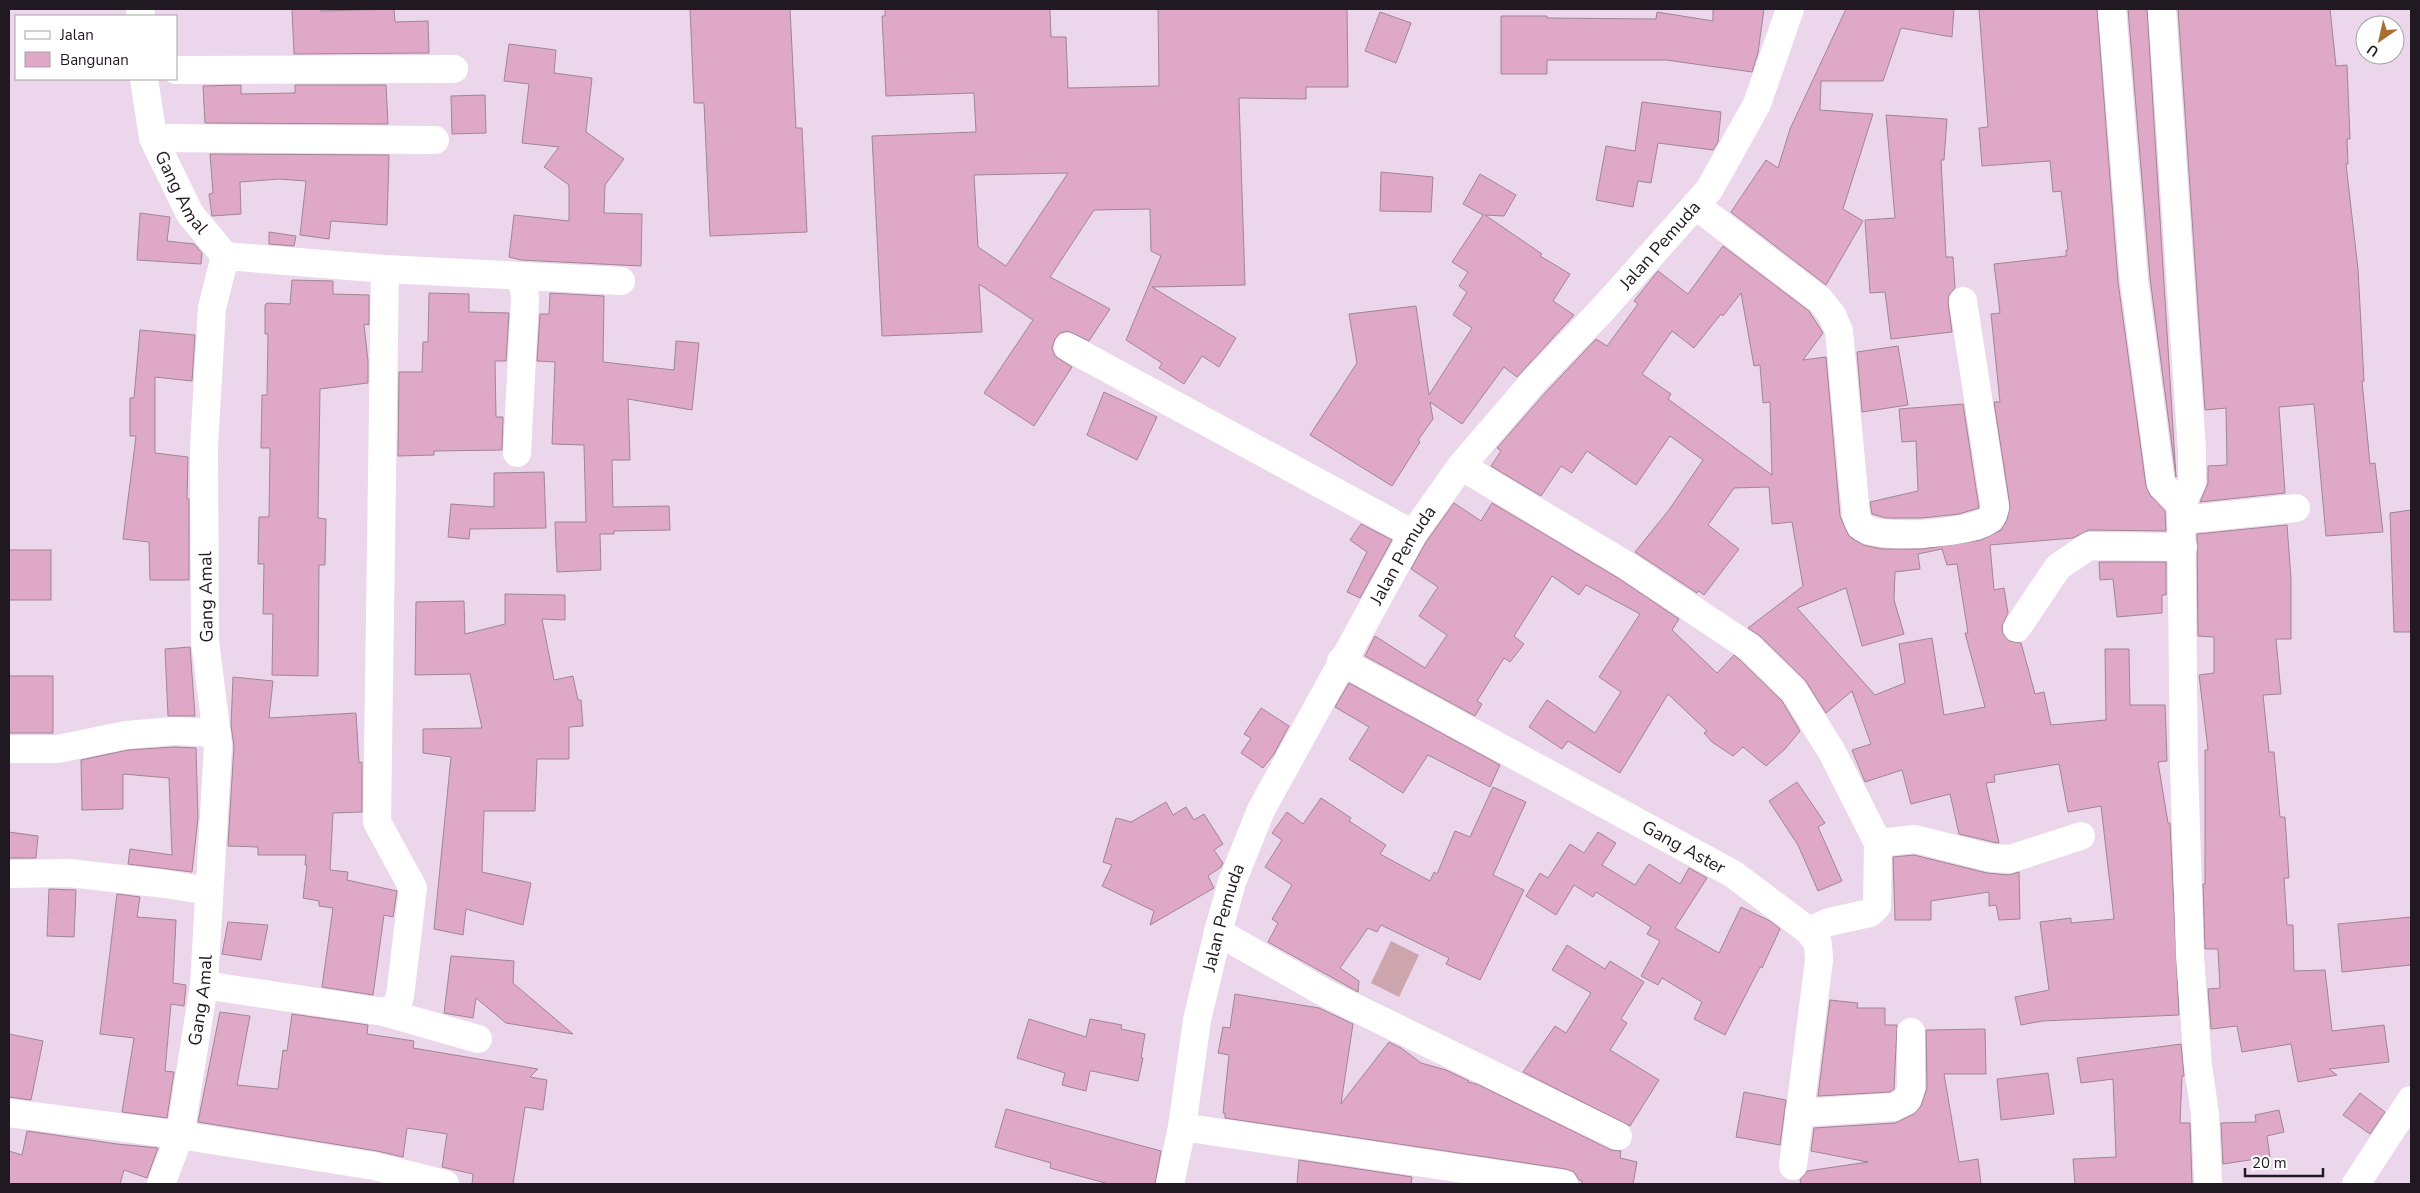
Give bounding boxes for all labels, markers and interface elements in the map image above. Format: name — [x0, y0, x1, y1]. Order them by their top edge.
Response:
legend — [15, 15, 178, 80]
north arrow — [2355, 15, 2405, 65]
text: Jalan — [59, 25, 94, 45]
text: U — [2363, 40, 2383, 61]
text: Bangunan — [60, 50, 129, 70]
street label: Gang Amal — [149, 147, 214, 240]
street label: Jalan Pemuda — [1613, 196, 1706, 295]
street label: Jalan Pemuda — [1364, 501, 1441, 610]
street label: Gang Amal — [193, 550, 219, 643]
street label: Gang Aster — [1638, 815, 1730, 880]
street label: Jalan Pemuda — [1197, 860, 1250, 975]
street label: Gang Amal — [182, 953, 218, 1047]
scale bar — [2245, 1146, 2322, 1178]
text: 20 m — [2252, 1153, 2287, 1173]

